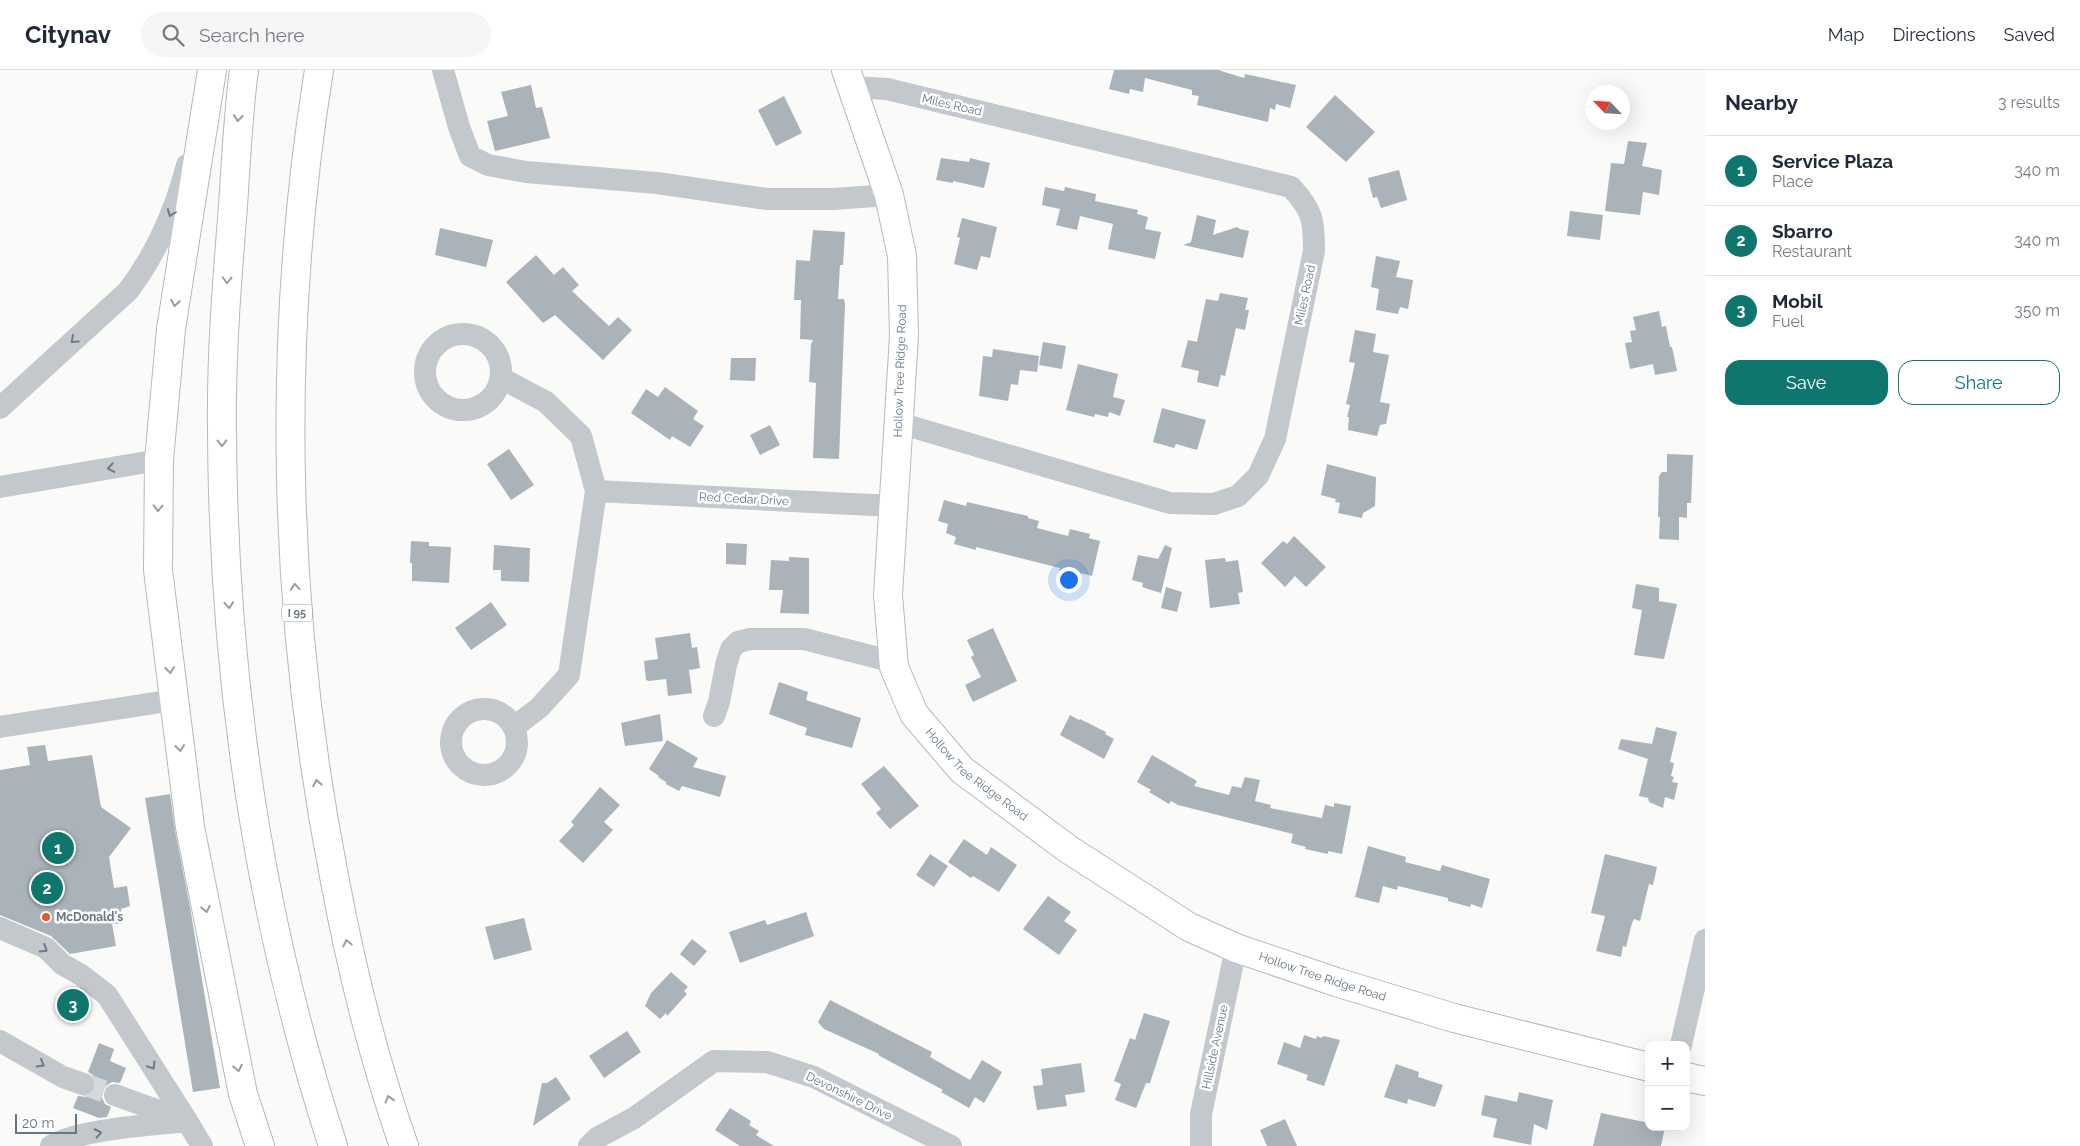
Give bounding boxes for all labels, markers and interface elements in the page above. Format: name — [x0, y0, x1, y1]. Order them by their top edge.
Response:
search box — [141, 12, 491, 57]
text: Citynav — [25, 20, 111, 49]
icon: search — [159, 21, 187, 49]
text: Search here — [199, 24, 304, 46]
text: Map — [1828, 24, 1864, 45]
text: Directions — [1892, 24, 1976, 45]
text: Saved — [2004, 24, 2055, 45]
north arrow — [1585, 85, 1630, 130]
text: Nearby — [1725, 90, 1798, 115]
street label: Miles Road — [921, 91, 983, 119]
text: 3 results — [1998, 93, 2060, 112]
one-way arrow — [233, 115, 244, 123]
text: Service Plaza — [1772, 150, 1893, 172]
text: 1 — [1737, 161, 1745, 180]
text: 340 m — [2014, 161, 2060, 180]
text: Place — [1772, 172, 1813, 191]
one-way arrow — [167, 208, 177, 217]
text: Sbarro — [1772, 220, 1833, 242]
text: 2 — [1736, 231, 1746, 250]
text: 340 m — [2014, 231, 2060, 250]
text: Restaurant — [1772, 242, 1852, 261]
street label: Miles Road — [1292, 264, 1318, 326]
one-way arrow — [222, 277, 233, 285]
text: Mobil — [1772, 290, 1823, 312]
one-way arrow — [171, 299, 181, 308]
text: 3 — [1737, 301, 1745, 320]
text: 350 m — [2014, 301, 2060, 320]
street label: Hollow Tree Ridge Road — [891, 304, 909, 438]
text: Fuel — [1772, 312, 1804, 331]
one-way arrow — [71, 334, 80, 343]
button: Save — [1725, 360, 1888, 405]
button: Share — [1898, 360, 2060, 405]
one-way arrow — [217, 440, 227, 447]
one-way arrow — [107, 463, 116, 473]
street label: Red Cedar Drive — [699, 490, 789, 508]
one-way arrow — [153, 505, 164, 513]
your location — [1056, 567, 1082, 593]
one-way arrow — [290, 582, 301, 590]
one-way arrow — [223, 601, 234, 609]
road number: I 95 — [282, 604, 312, 622]
one-way arrow — [164, 666, 175, 674]
street label: Hollow Tree Ridge Road — [922, 725, 1031, 824]
one-way arrow — [174, 745, 185, 753]
one-way arrow — [312, 779, 322, 787]
pin: 1 — [42, 829, 74, 867]
pin: 2 — [31, 869, 63, 907]
one-way arrow — [201, 904, 211, 913]
place label: McDonald's — [56, 910, 123, 924]
marker: McDonald's — [40, 911, 52, 923]
one-way arrow — [342, 938, 353, 947]
one-way arrow — [38, 943, 48, 952]
street label: Hollow Tree Ridge Road — [1257, 949, 1388, 1004]
pin: 3 — [57, 986, 89, 1024]
street label: Hillside Avenue — [1199, 1004, 1231, 1090]
map controls — [1645, 1041, 1690, 1131]
button: + — [1645, 1041, 1690, 1086]
one-way arrow — [35, 1058, 44, 1068]
one-way arrow — [146, 1060, 156, 1069]
one-way arrow — [232, 1064, 243, 1072]
street label: Devonshire Drive — [804, 1069, 894, 1123]
button: − — [1645, 1086, 1690, 1131]
one-way arrow — [385, 1096, 395, 1104]
scale bar — [15, 1111, 78, 1134]
text: 20 m — [22, 1115, 54, 1131]
one-way arrow — [93, 1128, 102, 1138]

